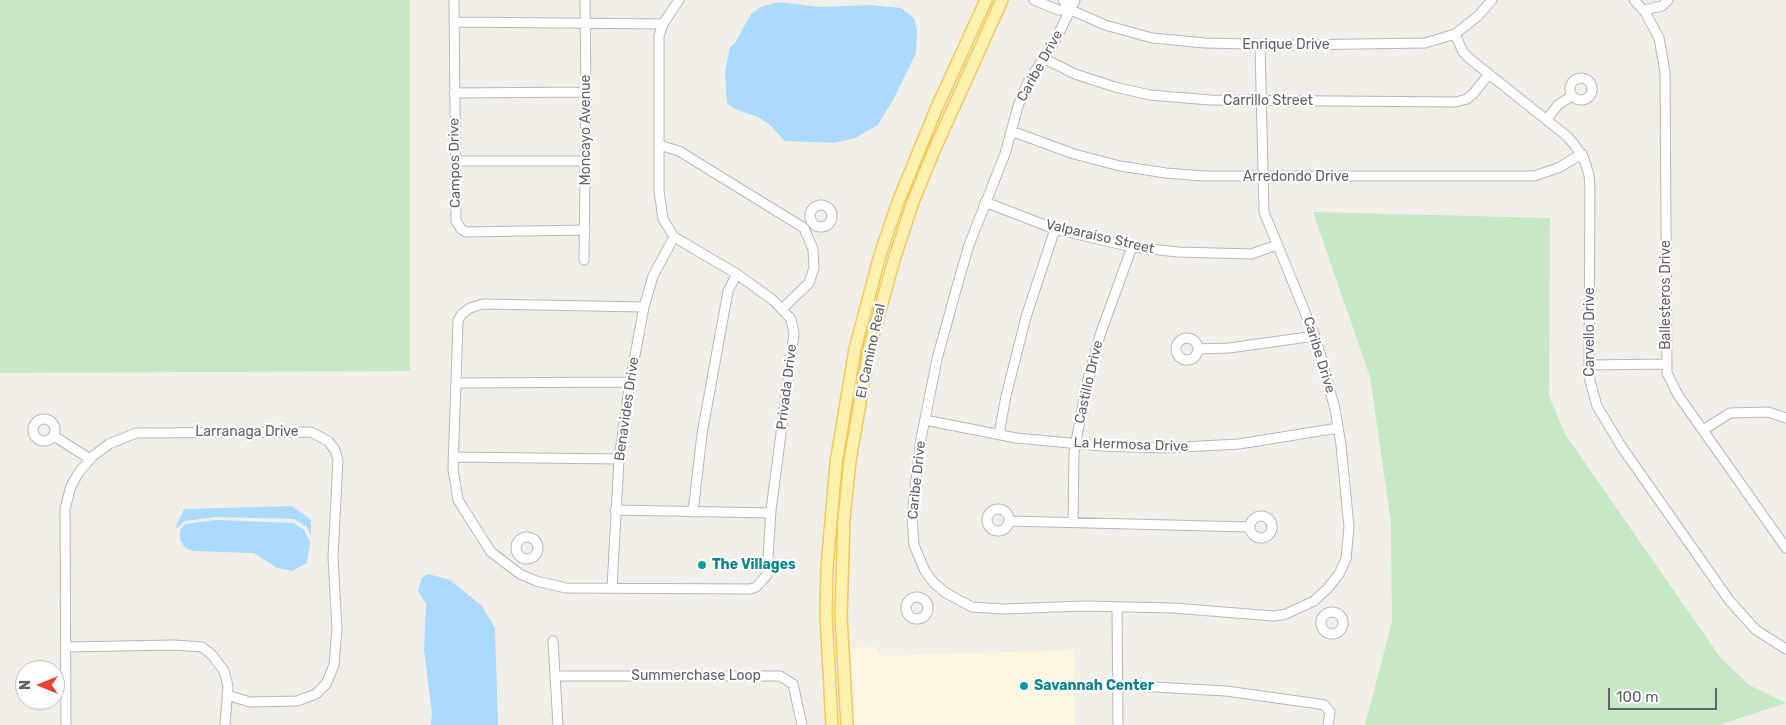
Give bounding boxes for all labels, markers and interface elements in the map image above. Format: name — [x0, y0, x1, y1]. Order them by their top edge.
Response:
street label: Caribe Drive — [1013, 27, 1067, 105]
street label: Enrique Drive — [1242, 37, 1330, 53]
street label: Moncayo Avenue — [578, 75, 594, 185]
street label: Carrillo Street — [1223, 93, 1313, 109]
street label: Campos Drive — [446, 118, 464, 208]
street label: Arredondo Drive — [1243, 169, 1349, 185]
street label: Valparaiso Street — [1044, 216, 1156, 258]
street label: Ballesteros Drive — [1658, 240, 1674, 350]
street label: Carvello Drive — [1582, 287, 1598, 377]
street label: El Camino Real — [853, 302, 889, 400]
street label: Caribe Drive — [1299, 315, 1339, 395]
street label: Castillo Drive — [1071, 339, 1107, 425]
street label: Privada Drive — [773, 343, 801, 431]
street label: Benavides Drive — [611, 356, 643, 462]
street label: Larranaga Drive — [195, 424, 299, 440]
street label: La Hermosa Drive — [1073, 435, 1189, 455]
street label: Caribe Drive — [905, 440, 929, 520]
place label: The Villages — [712, 557, 796, 573]
marker: The Villages — [696, 559, 708, 571]
north arrow — [15, 660, 65, 710]
street label: Summerchase Loop — [631, 668, 761, 684]
place label: Savannah Center — [1034, 678, 1154, 694]
scale bar — [1611, 678, 1720, 710]
text: N — [17, 680, 34, 690]
marker: Savannah Center — [1018, 680, 1030, 692]
text: 100 m — [1616, 688, 1658, 706]

